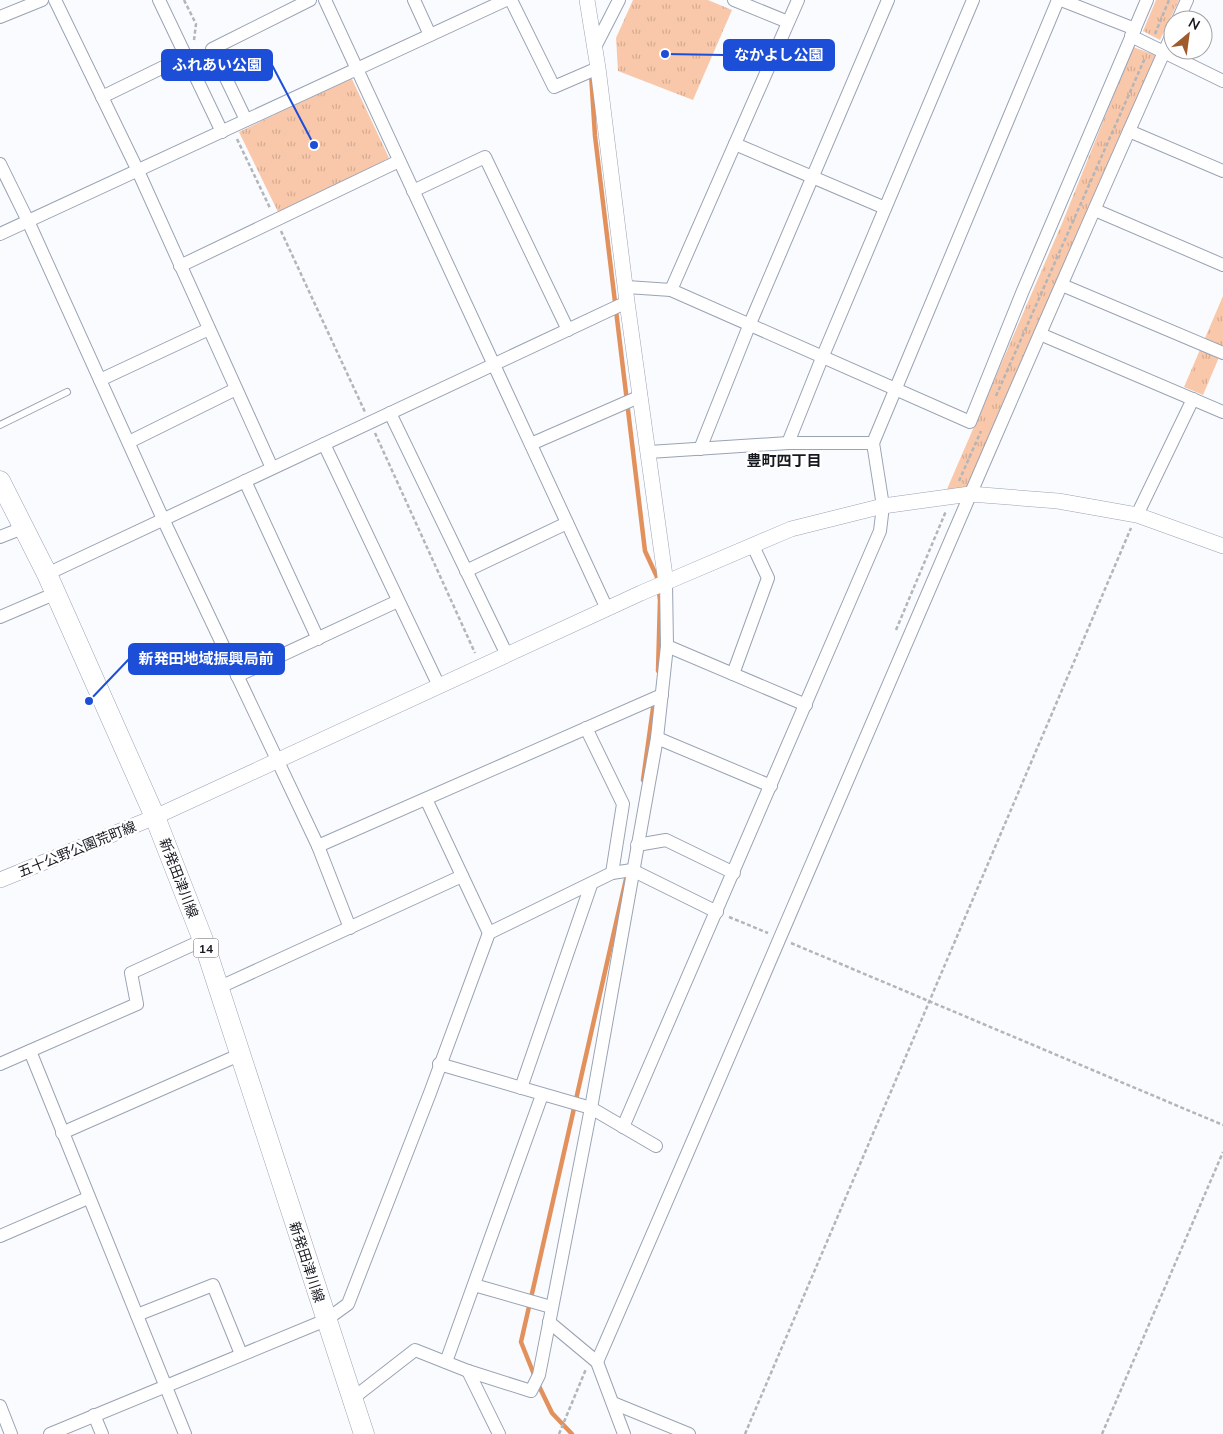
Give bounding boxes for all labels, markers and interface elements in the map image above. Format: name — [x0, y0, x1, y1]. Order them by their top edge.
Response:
north arrow — [1163, 10, 1213, 60]
text: N — [1185, 13, 1203, 34]
callout: なかよし公園 — [724, 40, 834, 70]
text: なかよし公園 — [734, 45, 824, 64]
callout: ふれあい公園 — [162, 50, 272, 80]
text: ふれあい公園 — [172, 55, 262, 74]
district label: 豊町四丁目 — [746, 451, 822, 470]
callout: 新発田地域振興局前 — [129, 644, 284, 674]
text: 新発田地域振興局前 — [138, 649, 274, 668]
street label: 五十公野公園荒町線 — [15, 817, 139, 881]
street label: 新発田津川線 — [156, 836, 202, 920]
road number: 14 — [194, 938, 218, 958]
street label: 新発田津川線 — [285, 1219, 329, 1305]

